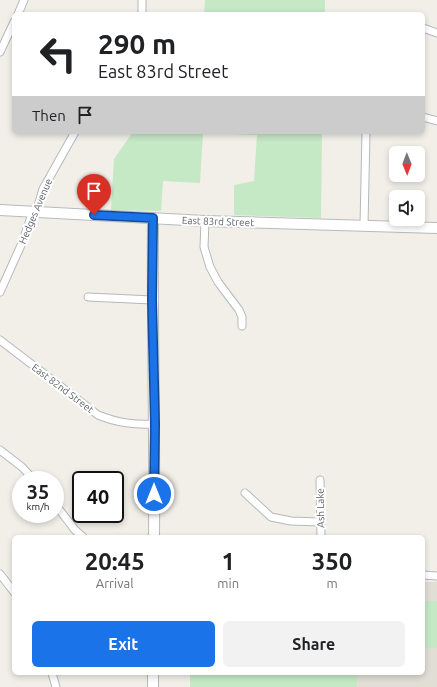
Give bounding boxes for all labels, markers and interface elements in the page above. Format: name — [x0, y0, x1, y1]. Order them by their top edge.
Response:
icon: left — [32, 28, 84, 80]
text: 290 m — [98, 28, 176, 59]
text: East 83rd Street — [98, 61, 228, 81]
icon: arrive — [74, 104, 96, 126]
text: Then — [32, 107, 66, 124]
north arrow — [389, 146, 425, 182]
map controls — [389, 146, 425, 226]
pin — [77, 174, 111, 215]
street label: Hedges Avenue — [17, 177, 54, 246]
icon: arrive — [83, 180, 105, 202]
button: sound — [389, 190, 425, 226]
street label: East 83rd Street — [182, 215, 254, 228]
street label: East 82nd Street — [30, 362, 96, 415]
speed limit sign: 40 — [72, 471, 124, 523]
position arrow — [133, 473, 175, 515]
text: 35 — [27, 480, 49, 503]
street label: Ash Lake — [315, 488, 326, 528]
text: km/h — [26, 501, 50, 512]
text: 20:45 — [85, 548, 145, 575]
text: 1 — [221, 548, 235, 575]
text: 350 — [312, 548, 352, 575]
text: Arrival — [96, 576, 134, 590]
text: min — [217, 576, 239, 590]
text: m — [326, 576, 338, 590]
button: Exit — [32, 621, 215, 667]
button: Share — [223, 621, 405, 667]

